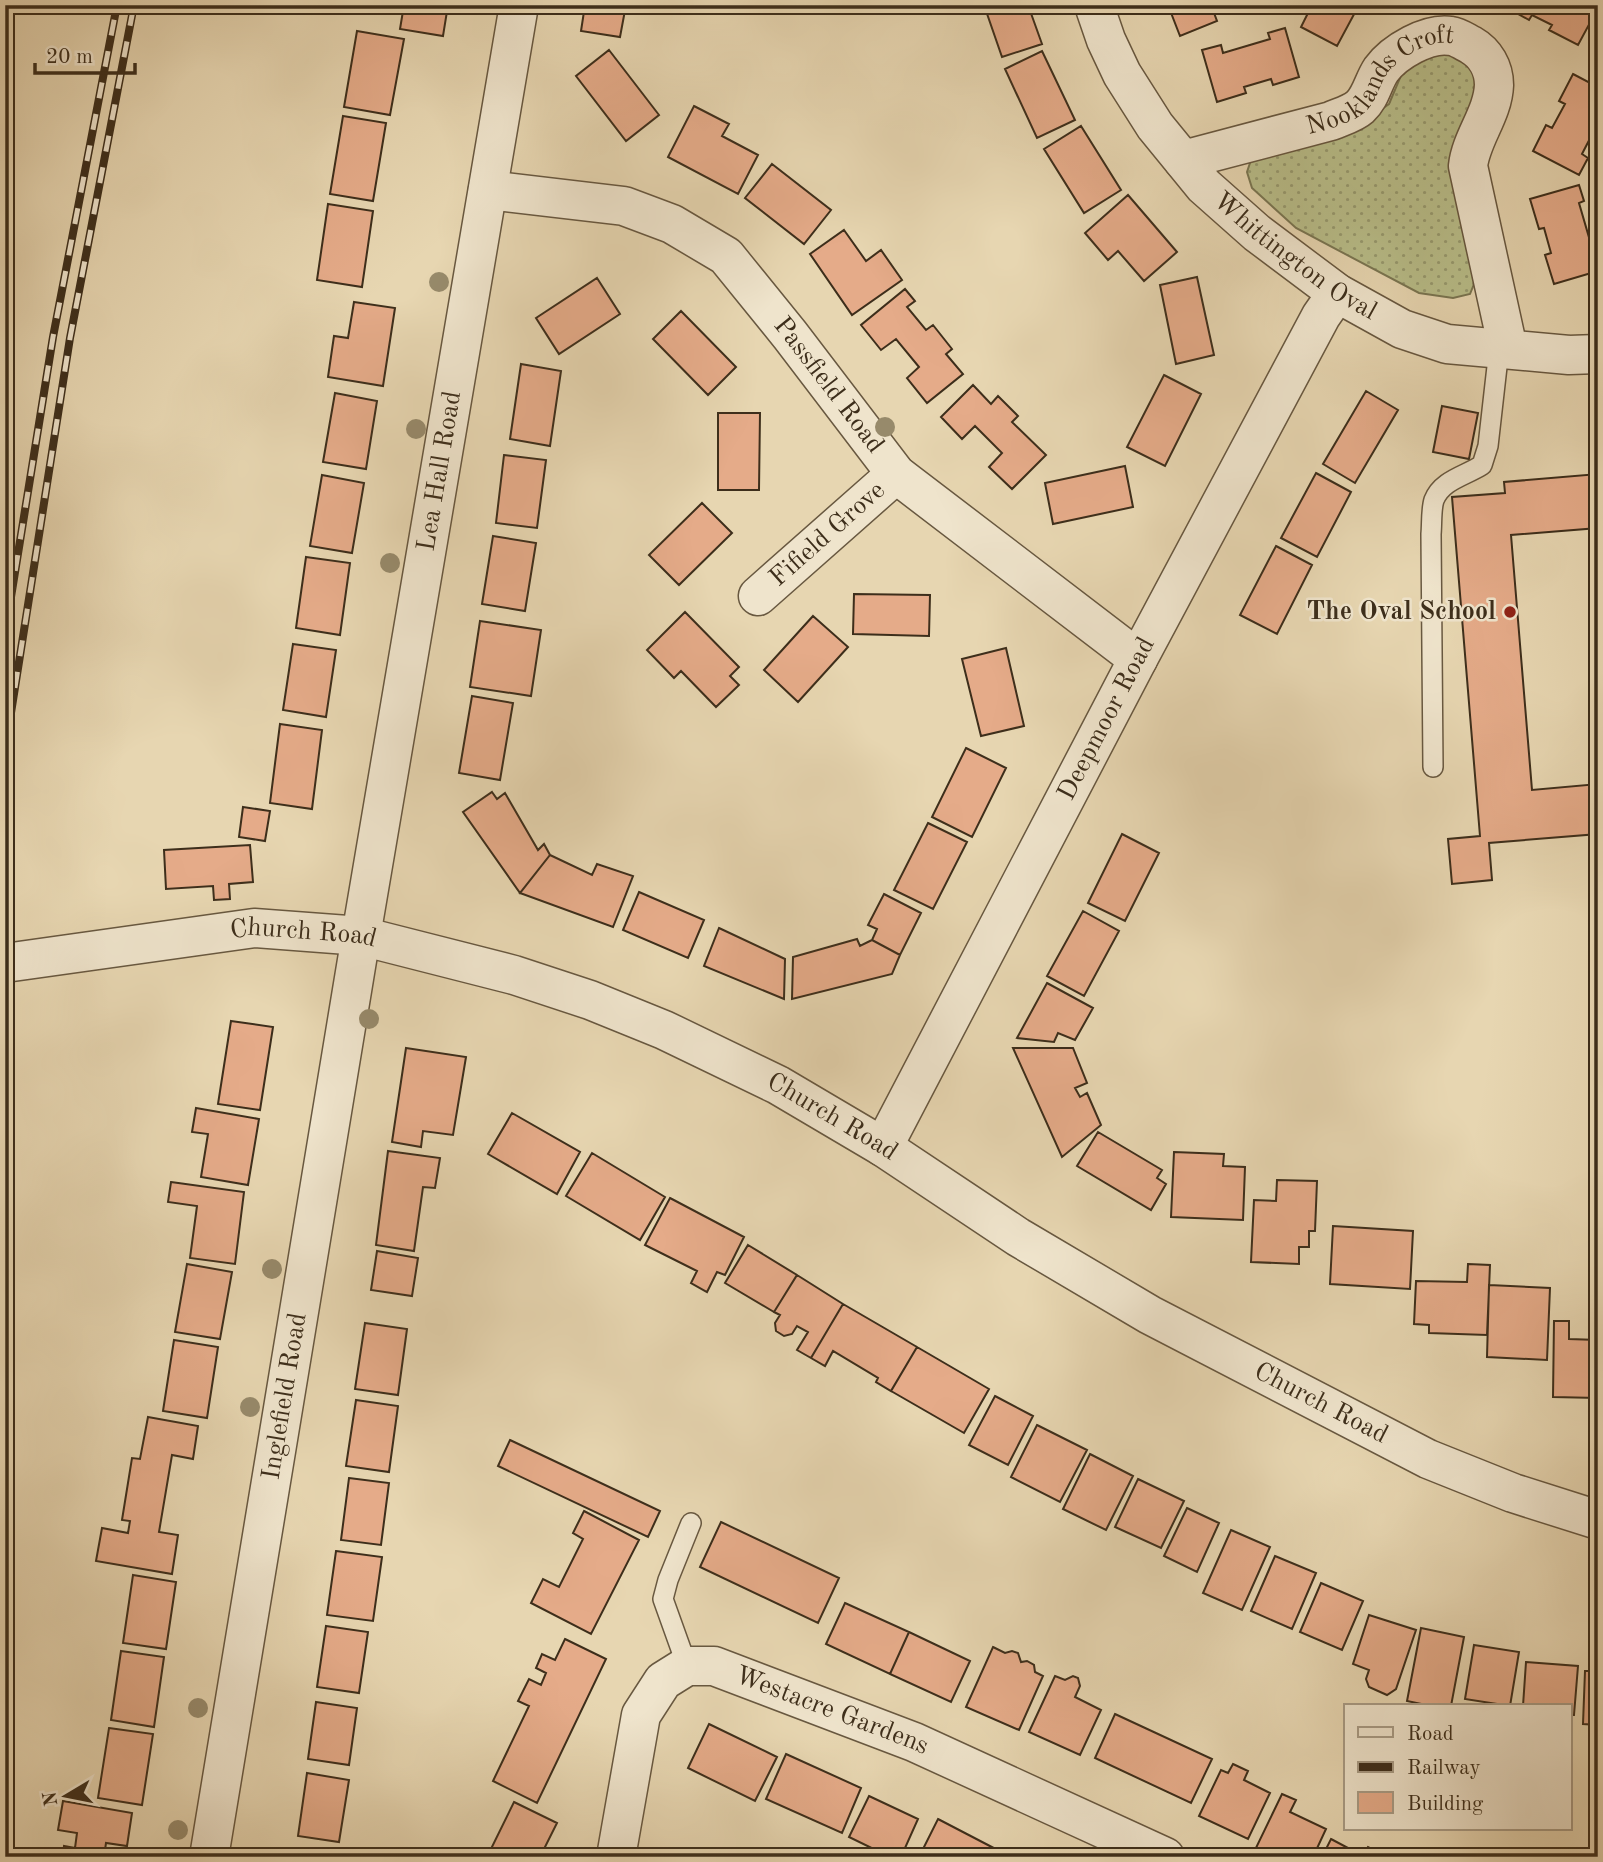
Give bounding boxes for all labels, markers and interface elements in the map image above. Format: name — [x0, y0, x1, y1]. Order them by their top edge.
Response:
street label: Nooklands Croft — [1303, 22, 1456, 140]
scale bar — [35, 32, 135, 76]
text: 20 m — [46, 47, 93, 68]
street label: Whittington Oval — [1208, 188, 1381, 325]
street label: Passfield Road — [768, 312, 888, 458]
street label: Lea Hall Road — [414, 389, 466, 553]
street label: Fifield Grove — [765, 477, 890, 592]
place label: The Oval School — [1307, 599, 1496, 625]
marker: The Oval School — [1502, 604, 1518, 620]
street label: Deepmoor Road — [1053, 633, 1160, 805]
street label: Church Road — [229, 915, 379, 952]
street label: Church Road — [763, 1069, 902, 1166]
street label: Inglefield Road — [258, 1311, 312, 1482]
street label: Church Road — [1250, 1358, 1392, 1449]
street label: Westacre Gardens — [731, 1662, 933, 1760]
legend — [1344, 1704, 1572, 1830]
text: Road — [1407, 1724, 1454, 1745]
text: Railway — [1407, 1758, 1481, 1779]
north arrow — [32, 1760, 102, 1830]
text: N — [41, 1789, 62, 1807]
text: Building — [1407, 1794, 1484, 1815]

